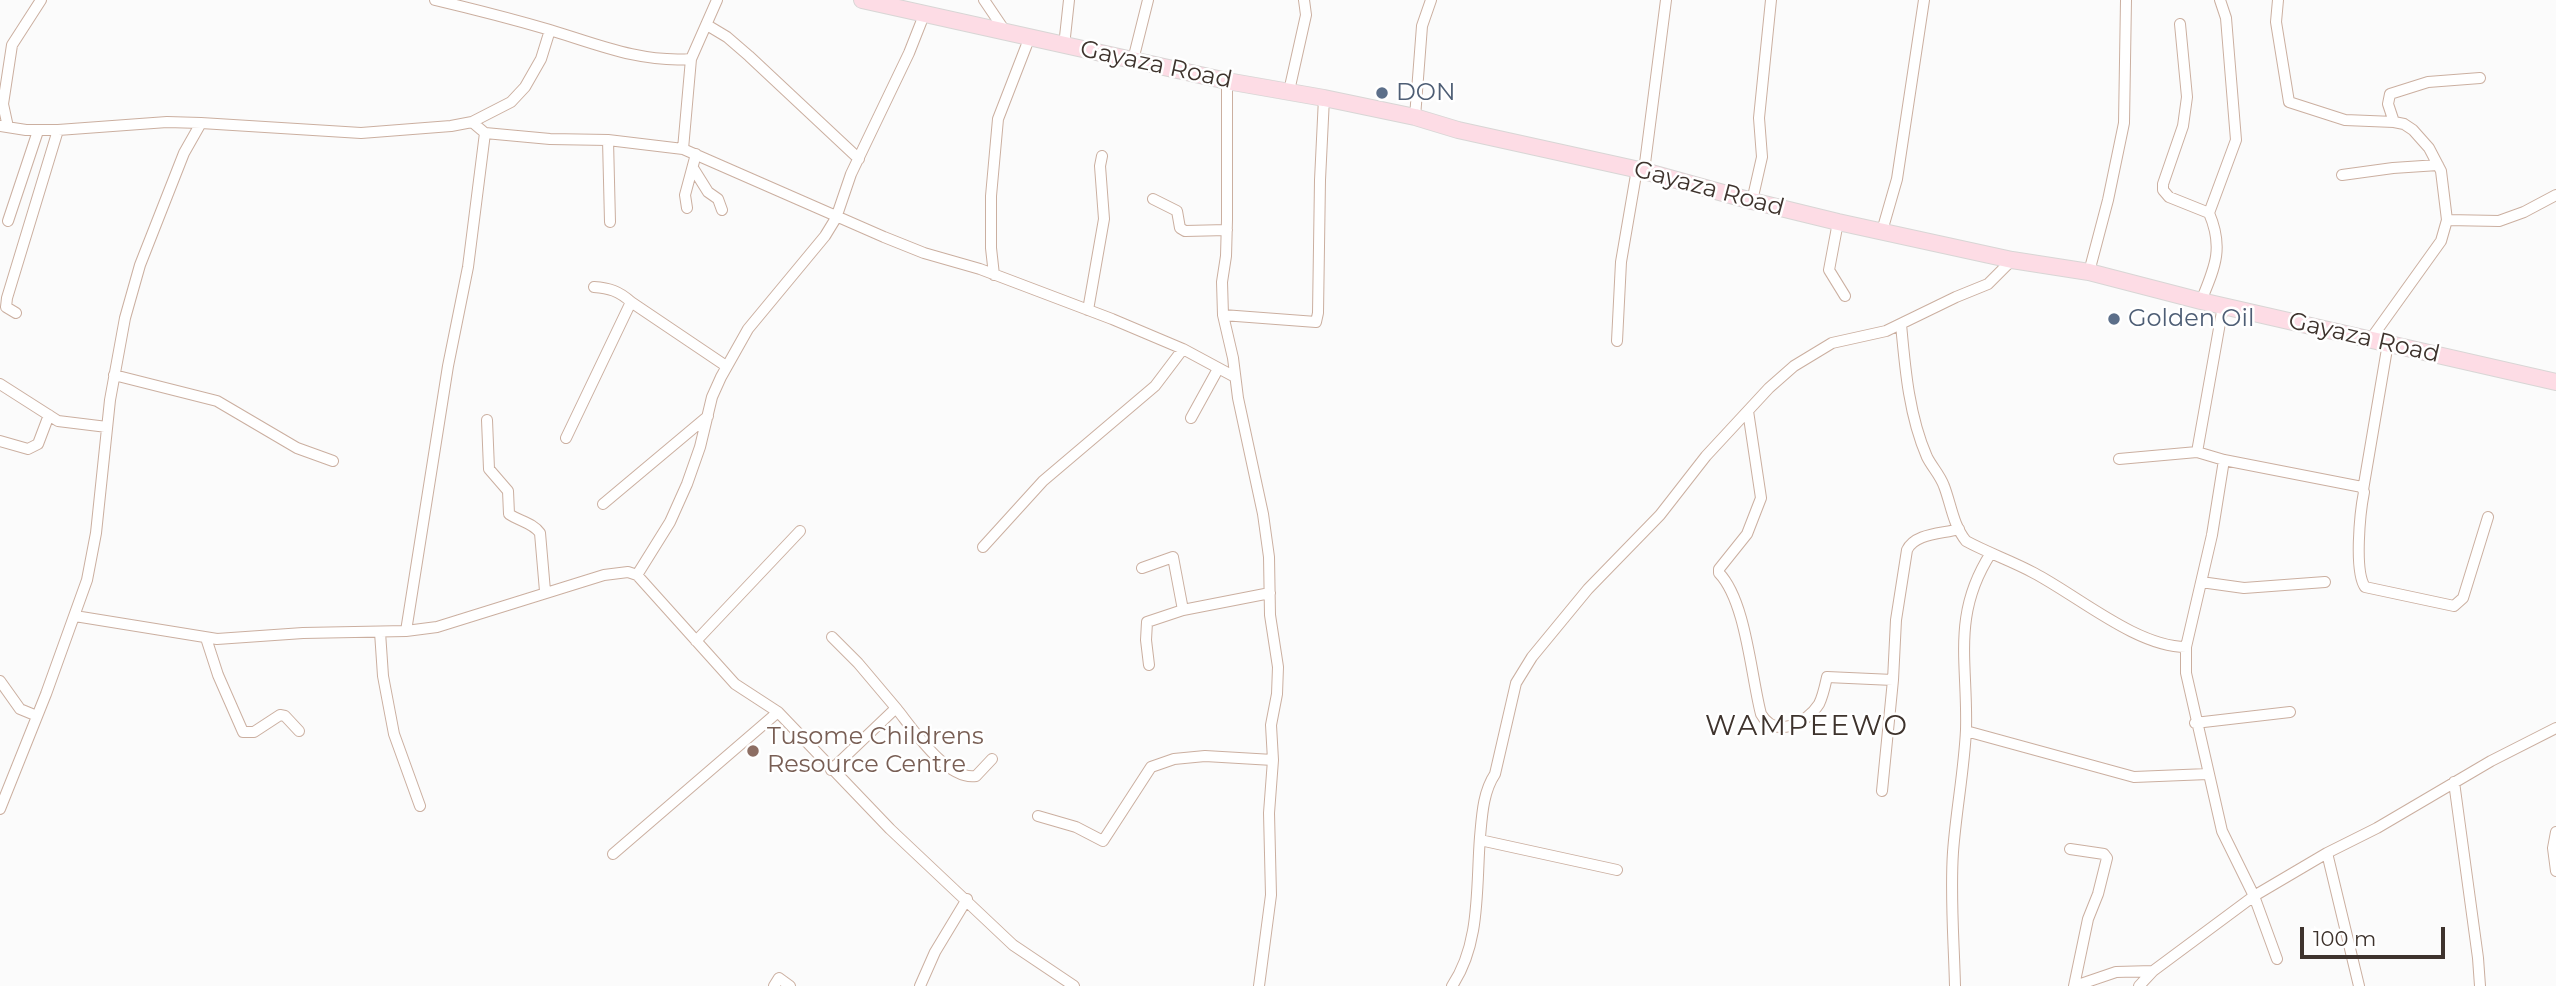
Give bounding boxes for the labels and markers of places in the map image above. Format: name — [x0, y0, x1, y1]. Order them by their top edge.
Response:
place label: DON — [1396, 79, 1455, 107]
marker: DON — [1374, 85, 1390, 101]
place label: Golden Oil — [2128, 305, 2254, 333]
marker: Golden Oil — [2106, 311, 2122, 327]
place label: Tusome Childrens Resource Centre — [767, 723, 984, 779]
marker: Tusome Childrens Resource Centre — [745, 743, 761, 759]

